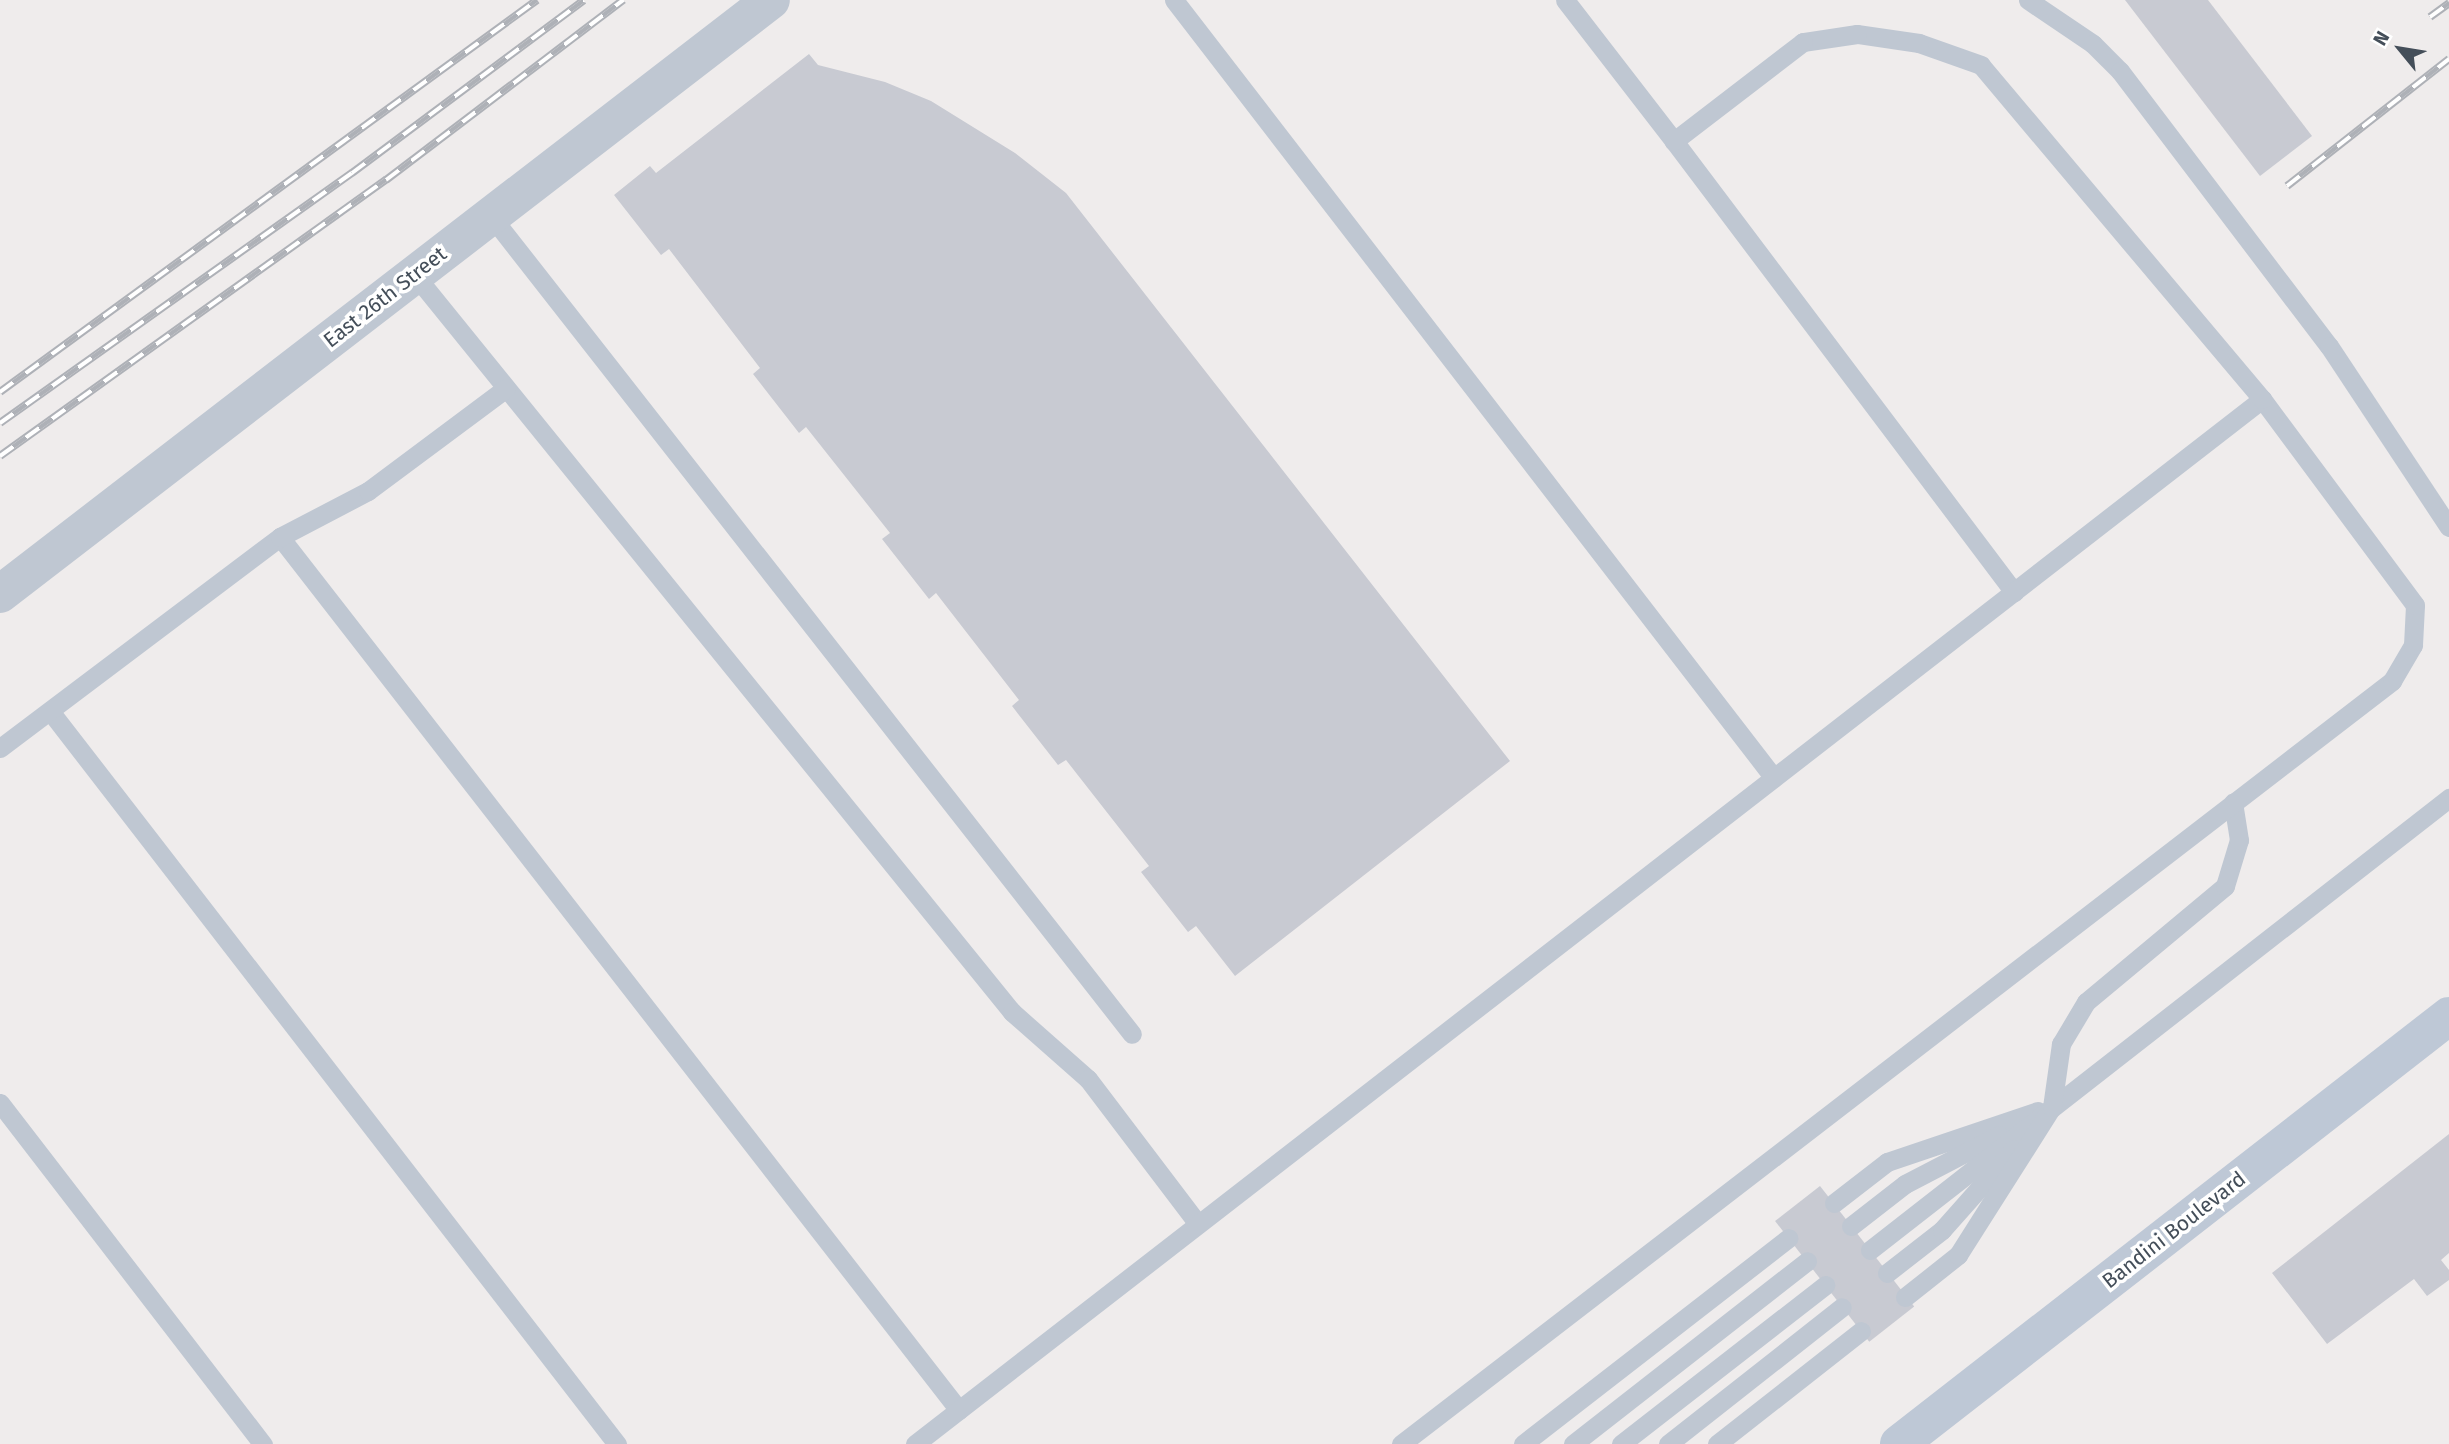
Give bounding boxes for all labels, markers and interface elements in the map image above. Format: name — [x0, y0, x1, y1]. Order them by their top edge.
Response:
north arrow — [2365, 14, 2435, 84]
text: N — [2368, 27, 2394, 49]
street label: East 26th Street — [318, 241, 452, 353]
street label: Bandini Boulevard — [2097, 1166, 2251, 1294]

